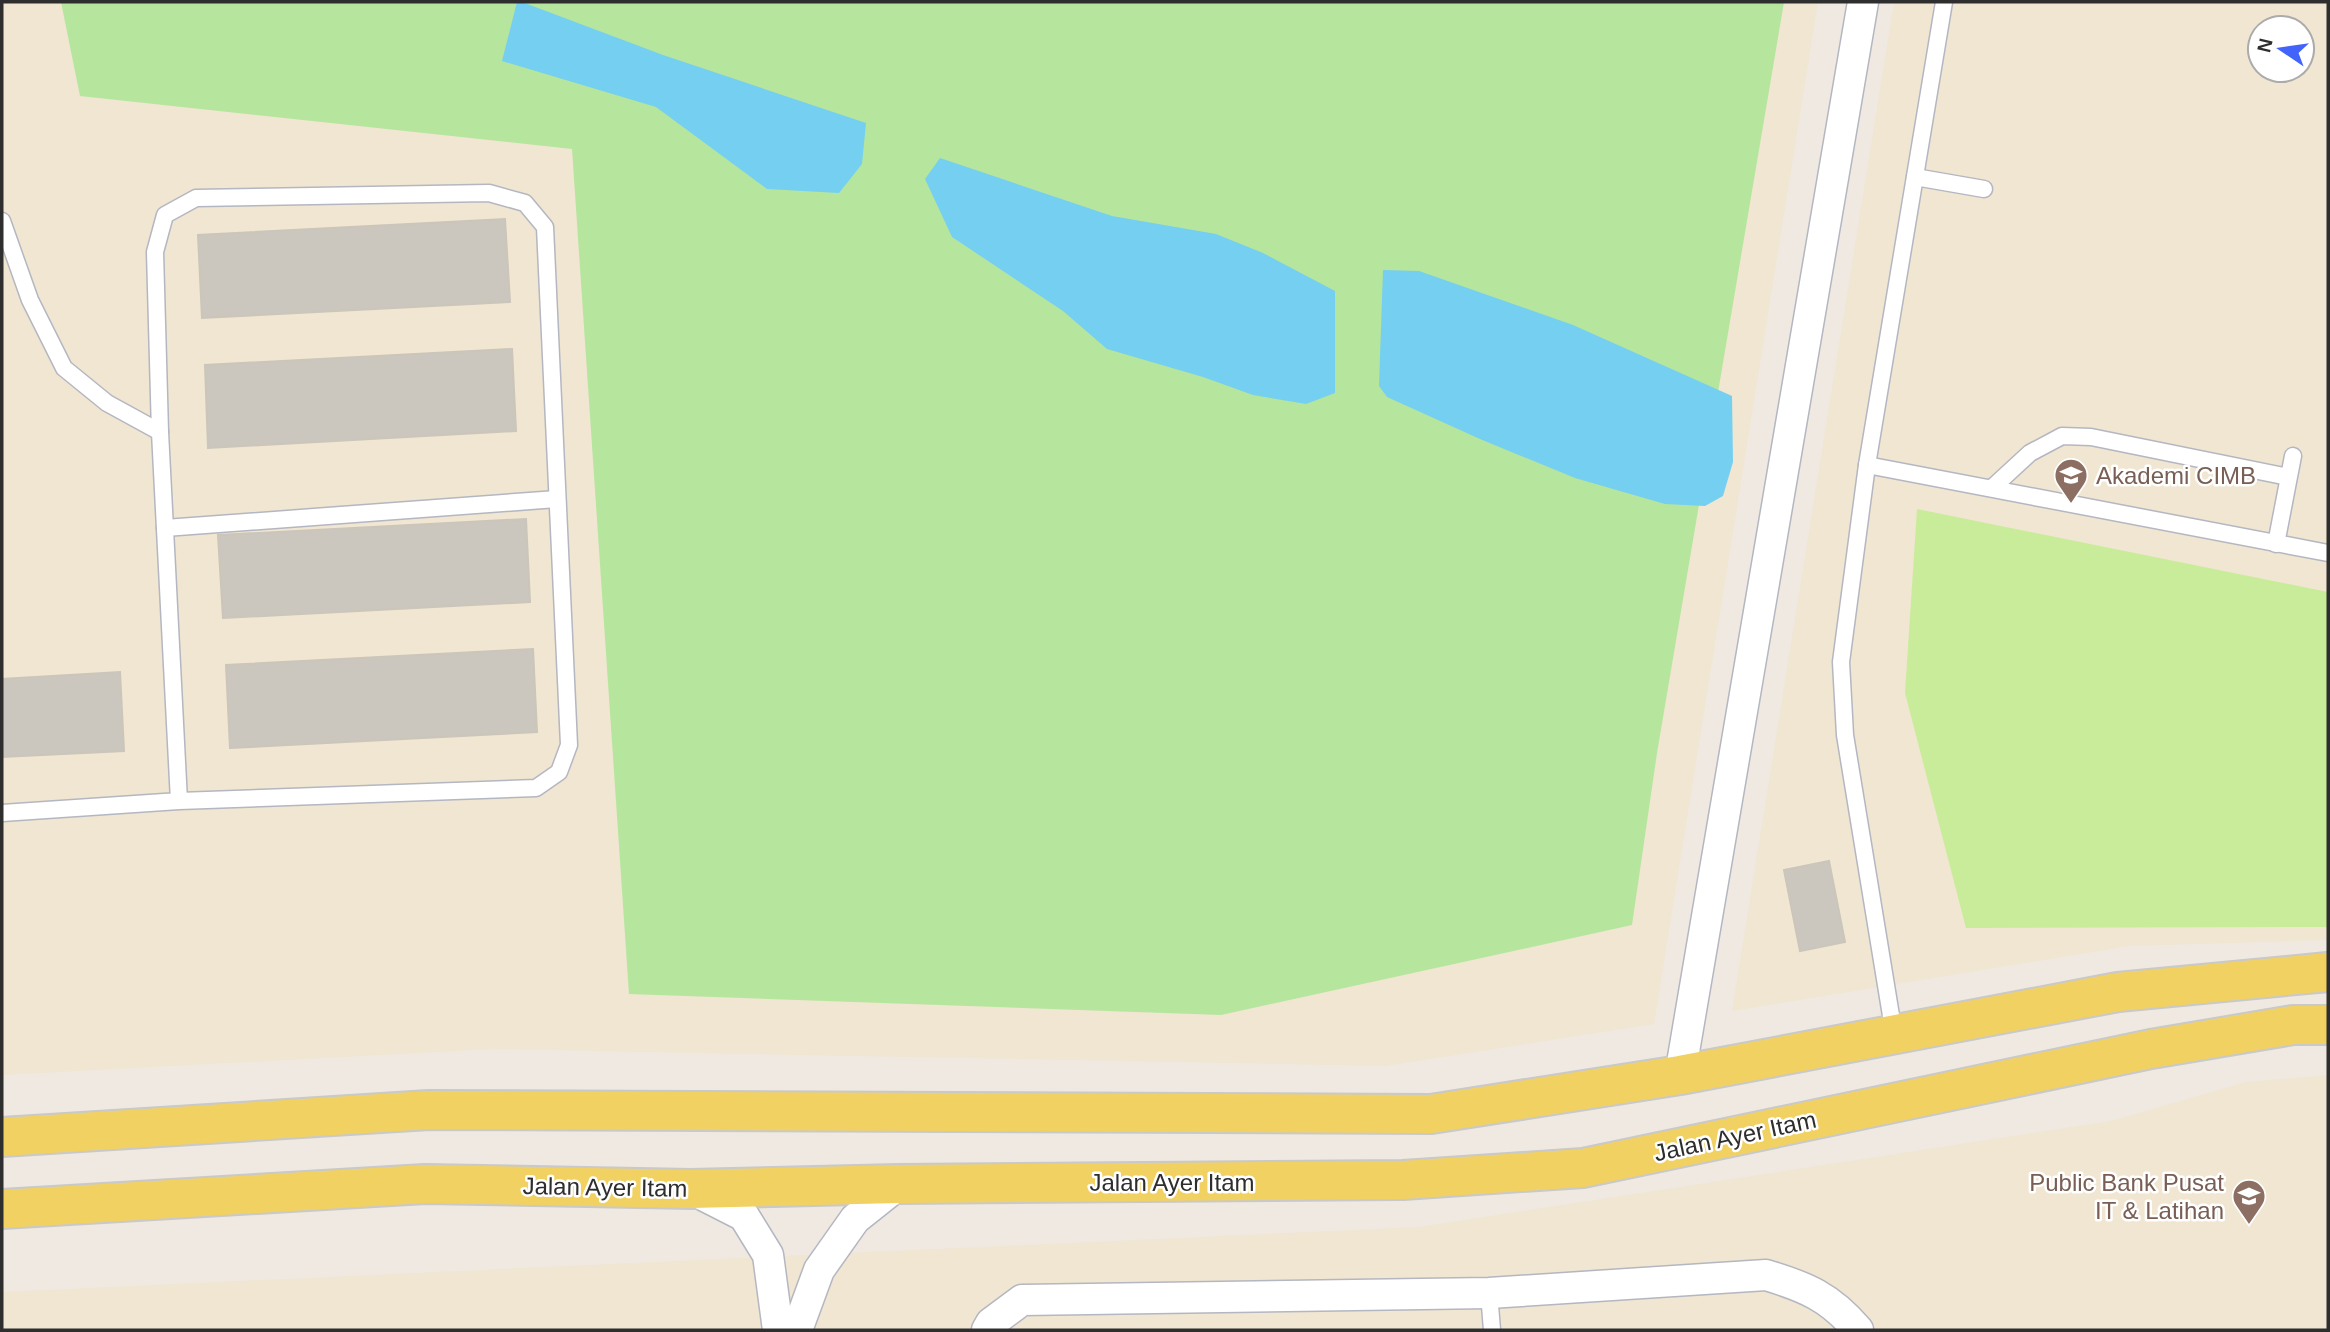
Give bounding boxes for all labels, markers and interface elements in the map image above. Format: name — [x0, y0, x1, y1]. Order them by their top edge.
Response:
north arrow — [2246, 14, 2316, 84]
text: N — [2253, 36, 2277, 54]
school or university icon: Akademi CIMB — [2052, 456, 2090, 505]
place label: Akademi CIMB — [2096, 462, 2256, 489]
street label: Jalan Ayer Itam — [1652, 1106, 1818, 1166]
street label: Jalan Ayer Itam — [1090, 1169, 1254, 1196]
place label: Public Bank Pusat IT & Latihan — [2029, 1169, 2224, 1224]
street label: Jalan Ayer Itam — [522, 1172, 688, 1202]
school or university icon: Public Bank Pusat IT & Latihan — [2230, 1177, 2268, 1226]

